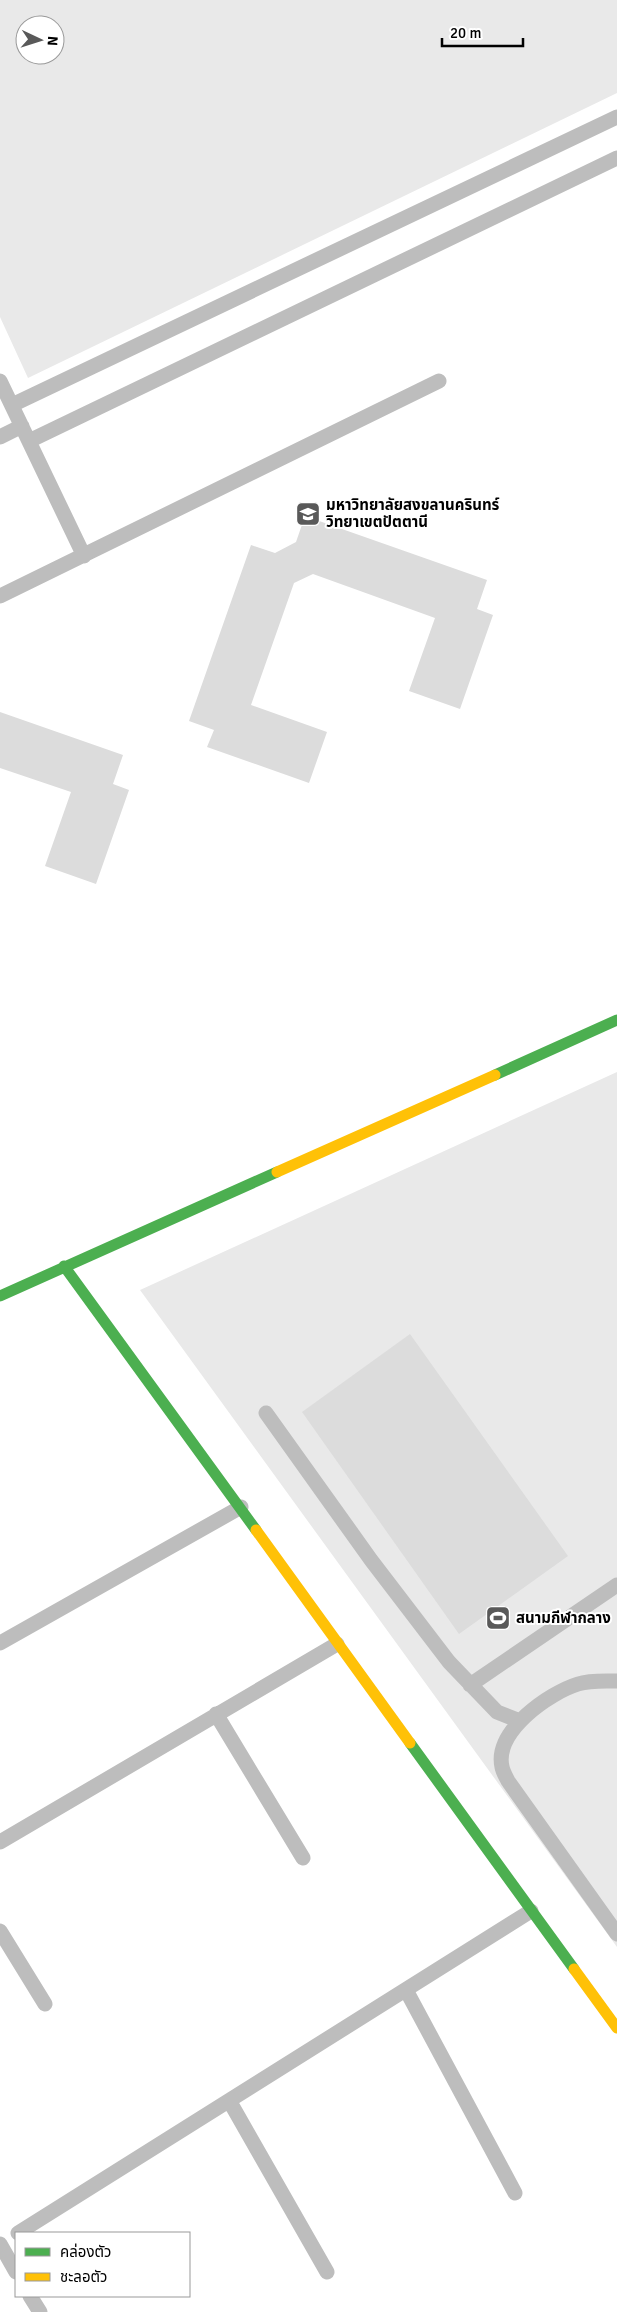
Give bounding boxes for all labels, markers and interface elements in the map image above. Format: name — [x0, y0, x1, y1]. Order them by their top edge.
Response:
north arrow — [15, 15, 65, 65]
scale bar — [442, 15, 523, 47]
text: 20 m — [450, 24, 481, 42]
text: N — [44, 35, 61, 46]
place label: มหาวิทยาลัยสงขลานครินทร์ วิทยาเขตปัตตานี — [325, 496, 500, 531]
school or university icon: มหาวิทยาลัยสงขลานครินทร์ วิทยาเขตปัตตานี — [295, 501, 321, 527]
sports icon: สนามกีฬากลาง — [485, 1605, 511, 1631]
place label: สนามกีฬากลาง — [516, 1609, 611, 1627]
legend — [15, 2232, 190, 2297]
text: คล่องตัว — [60, 2243, 111, 2261]
text: ชะลอตัว — [60, 2268, 107, 2286]

